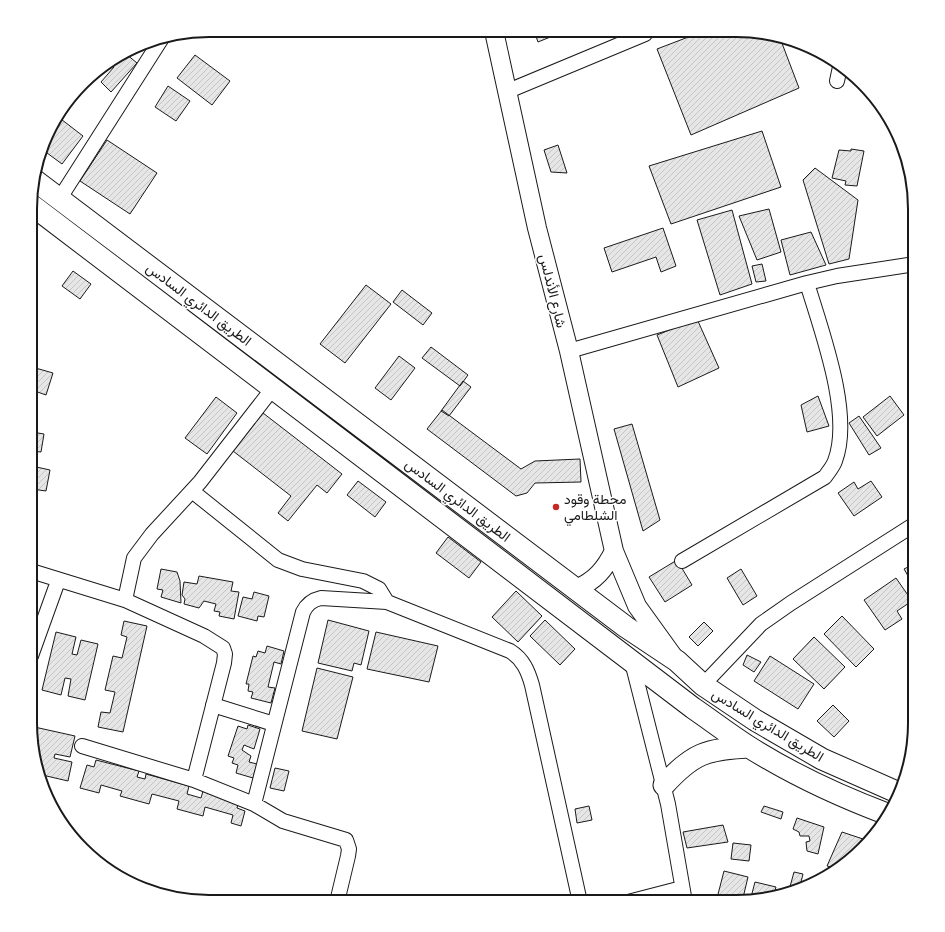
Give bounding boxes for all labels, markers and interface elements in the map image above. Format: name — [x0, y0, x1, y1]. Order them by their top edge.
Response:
street label: شارع الأندلس — [533, 252, 571, 330]
street label: الطريق الدائري السادس — [141, 258, 255, 352]
street label: الطريق الدائري السادس — [400, 454, 514, 548]
place label: محطة وقود الشلطامي — [564, 490, 627, 527]
marker: محطة وقود الشلطامي — [551, 502, 561, 512]
street label: الطريق الدائري السادس — [707, 684, 827, 768]

